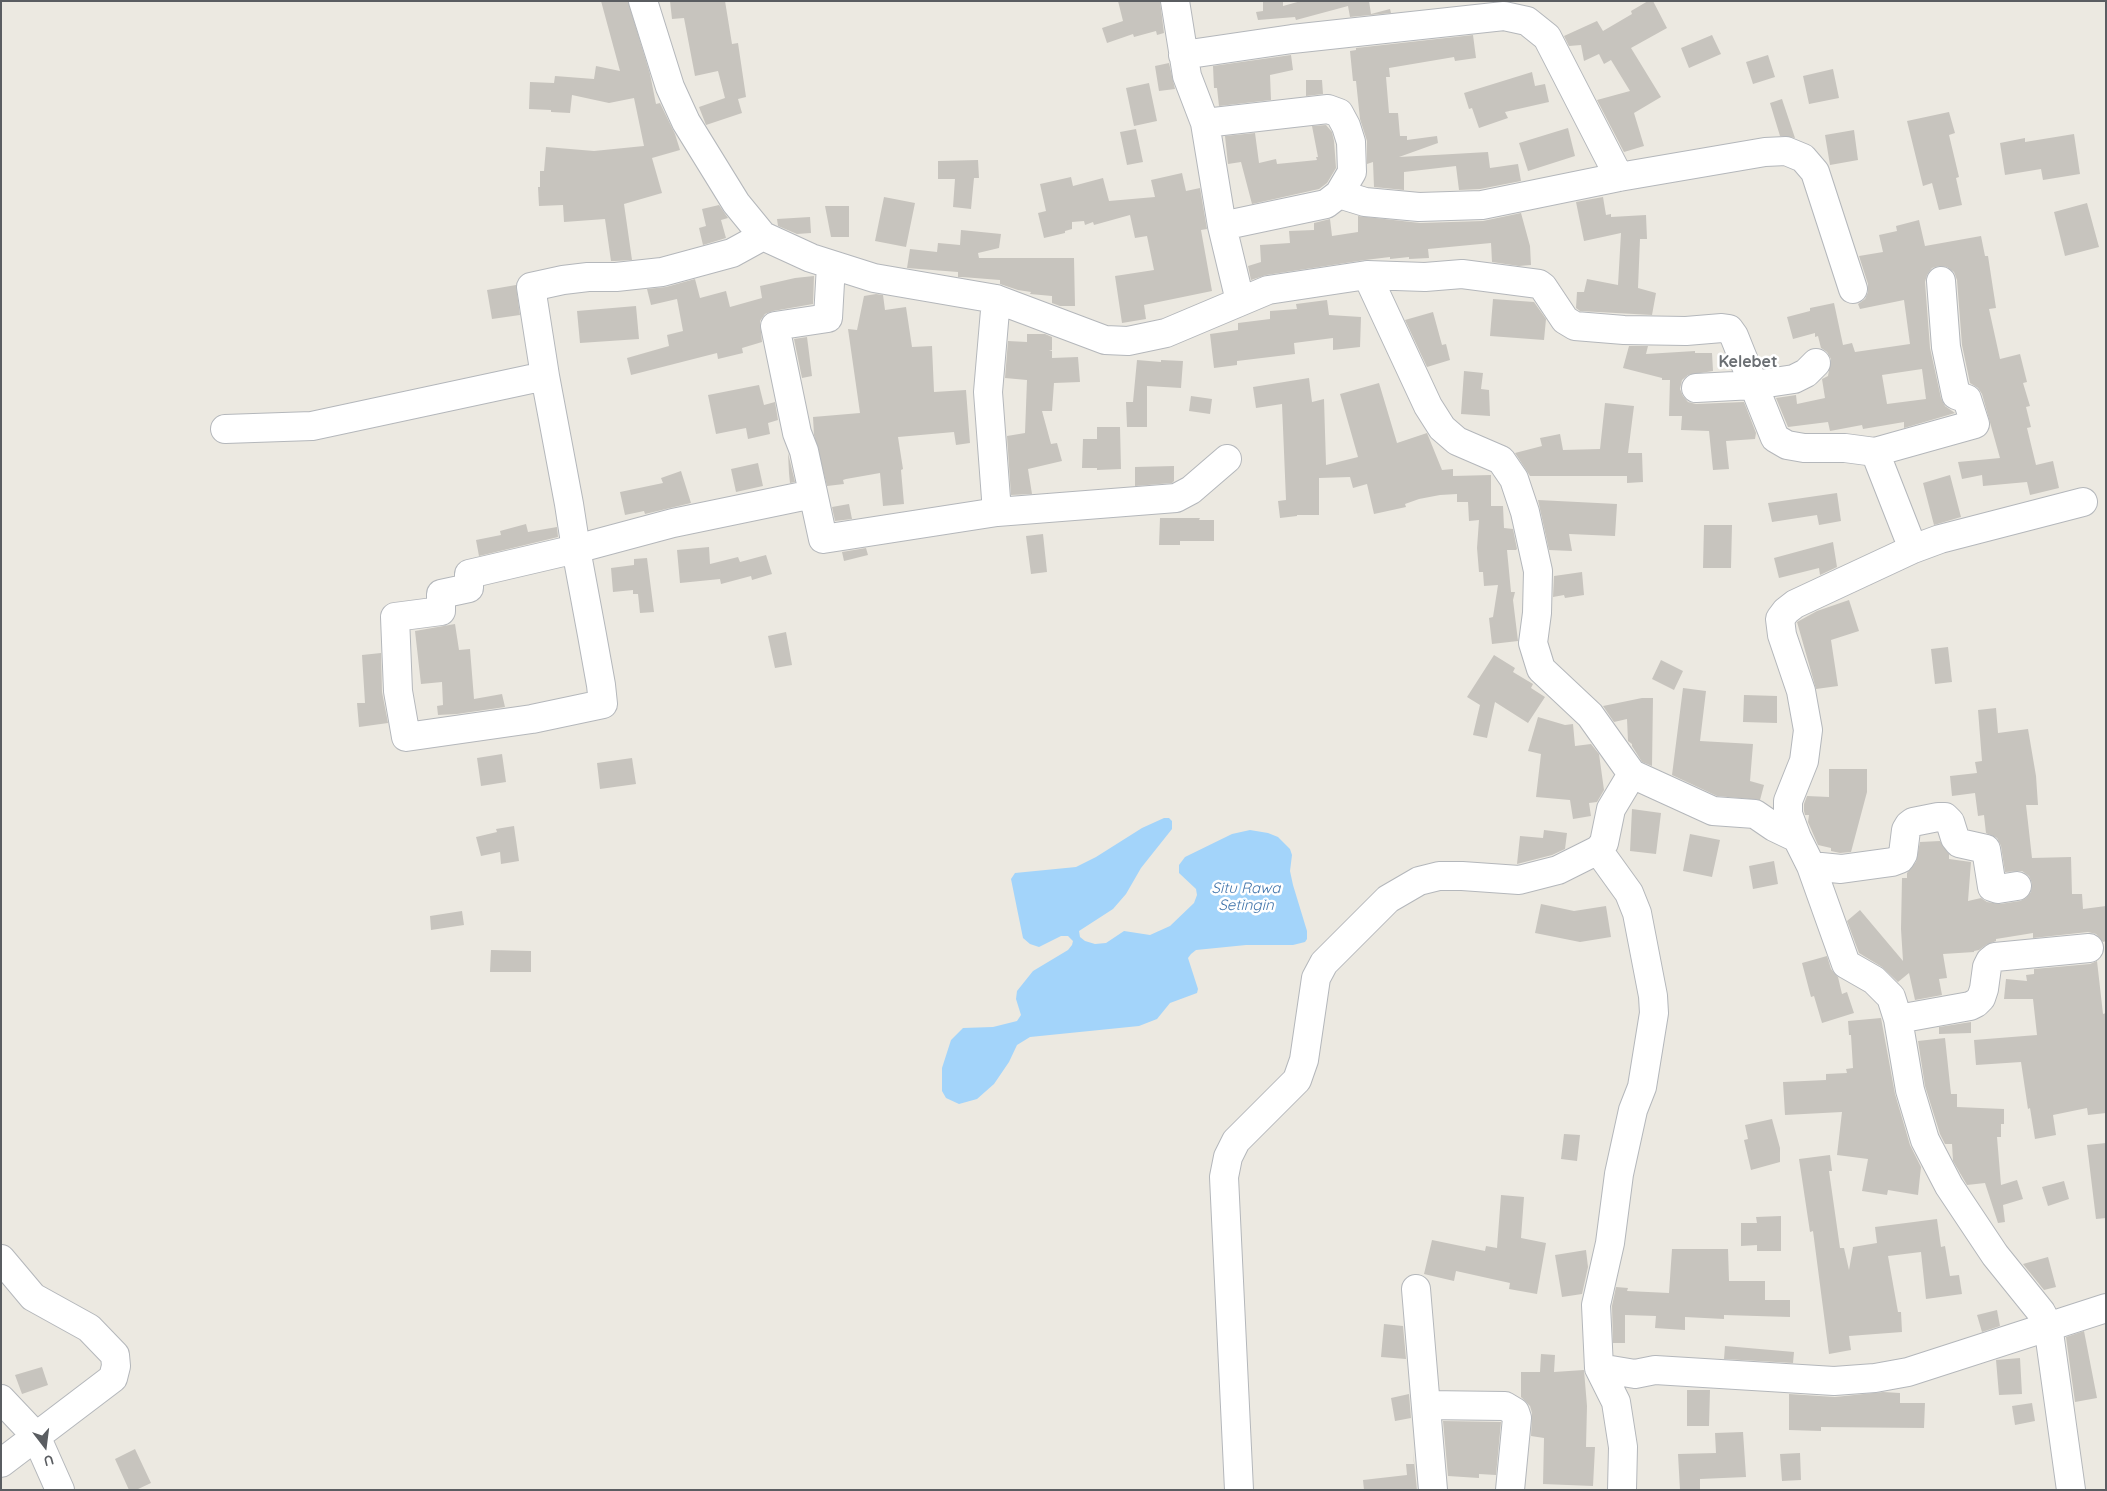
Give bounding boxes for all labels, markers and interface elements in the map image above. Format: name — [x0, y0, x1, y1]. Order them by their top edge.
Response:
district label: Kelebet — [1718, 352, 1778, 372]
water label: Situ Rawa Setingin — [1212, 879, 1280, 914]
north arrow — [20, 1421, 70, 1471]
text: U — [42, 1451, 56, 1470]

